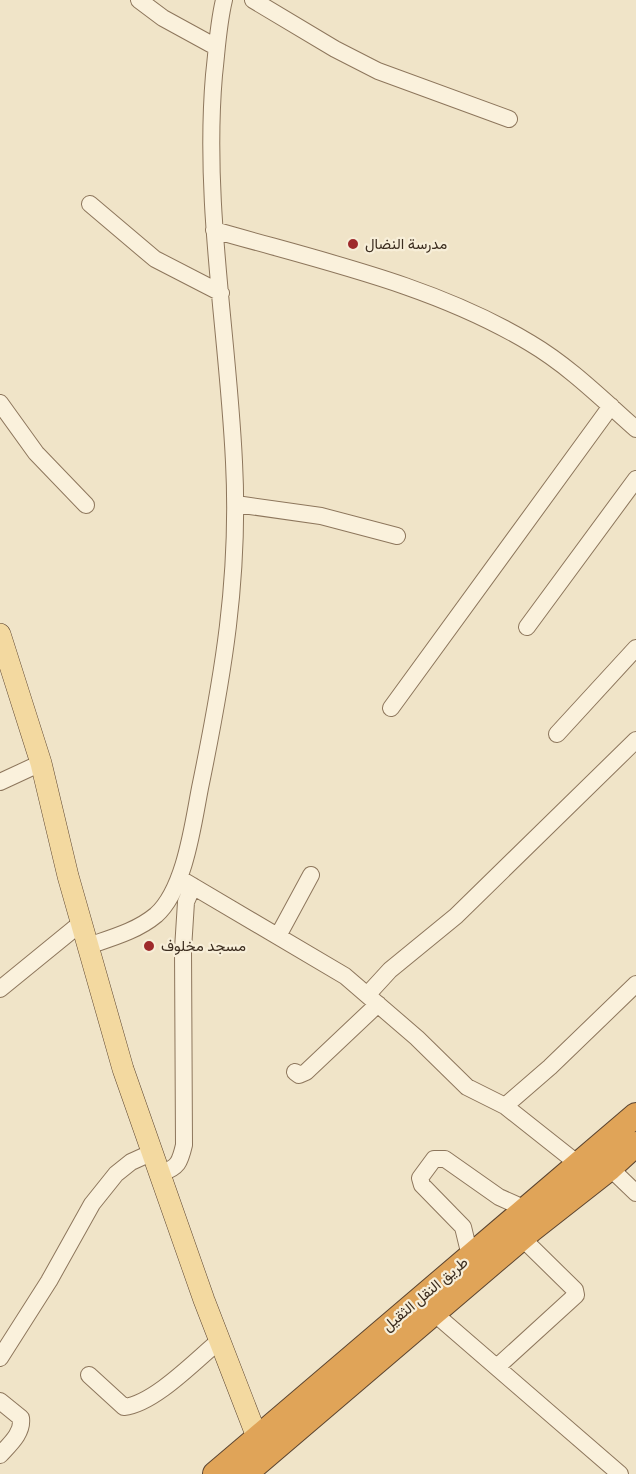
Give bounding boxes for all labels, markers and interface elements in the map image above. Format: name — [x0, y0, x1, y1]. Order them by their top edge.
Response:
place label: مدرسة النضال — [365, 233, 447, 254]
marker: مدرسة النضال — [346, 237, 360, 251]
place label: مسجد مخلوف — [161, 935, 246, 956]
marker: مسجد مخلوف — [142, 939, 156, 953]
street label: طريق النقل الثقيل — [377, 1251, 472, 1336]

